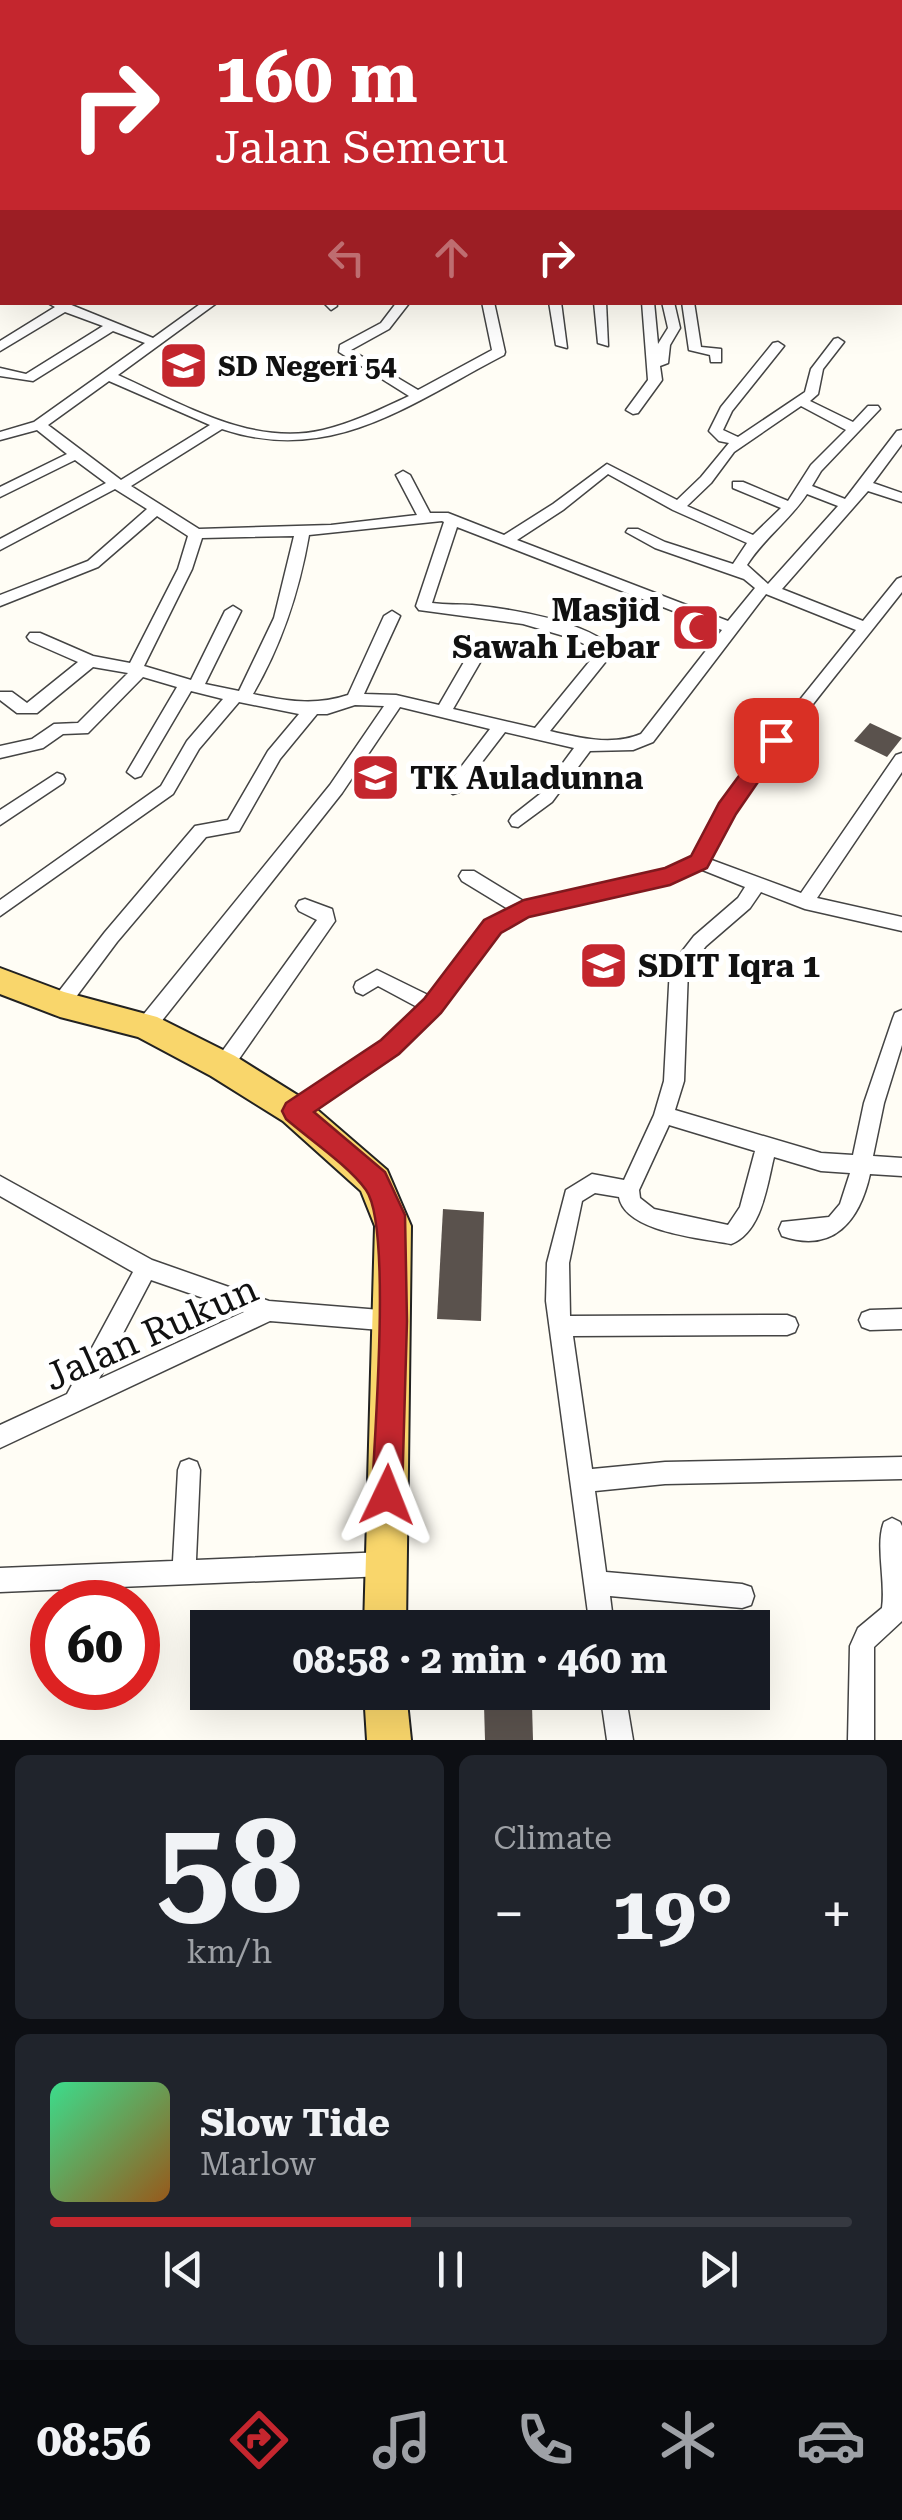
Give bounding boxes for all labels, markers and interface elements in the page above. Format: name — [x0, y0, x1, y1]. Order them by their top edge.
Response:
text: 160 m — [215, 37, 418, 119]
icon: right — [50, 40, 180, 170]
text: Jalan Semeru — [215, 121, 508, 174]
icon: left — [319, 230, 374, 285]
icon: ahead — [424, 230, 479, 285]
icon: right — [529, 230, 584, 285]
school or university icon: SD Negeri 54 — [157, 340, 209, 392]
place label: SD Negeri 54 — [218, 350, 397, 383]
place label: Masjid Sawah Lebar — [452, 591, 660, 666]
mosque icon: Masjid Sawah Lebar — [669, 602, 721, 654]
pin — [734, 698, 819, 783]
icon: arrive — [749, 713, 804, 768]
school or university icon: TK Auladunna — [349, 752, 401, 804]
place label: TK Auladunna — [410, 759, 644, 797]
school or university icon: SDIT Iqra 1 — [577, 940, 629, 992]
place label: SDIT Iqra 1 — [638, 947, 820, 985]
street label: Jalan Rukun — [38, 1266, 264, 1400]
position arrow — [335, 1443, 439, 1547]
speed limit sign: 60 — [30, 1580, 160, 1710]
text: 08:58 · 2 min · 460 m — [293, 1638, 667, 1682]
text: 58 — [156, 1791, 302, 1944]
text: Climate — [494, 1819, 612, 1857]
text: 19° — [612, 1869, 733, 1957]
text: − — [494, 1882, 524, 1946]
text: + — [821, 1882, 852, 1946]
text: km/h — [186, 1933, 272, 1971]
text: Slow Tide — [200, 2101, 390, 2145]
text: Marlow — [200, 2145, 316, 2183]
icon: previous — [156, 2242, 211, 2297]
icon: pause — [423, 2242, 478, 2297]
icon: next — [691, 2242, 746, 2297]
icon: directions — [224, 2405, 294, 2475]
icon: music — [367, 2405, 437, 2475]
icon: phone — [510, 2405, 580, 2475]
icon: climate — [653, 2405, 723, 2475]
icon: car — [796, 2405, 866, 2475]
text: 08:56 — [36, 2414, 151, 2467]

